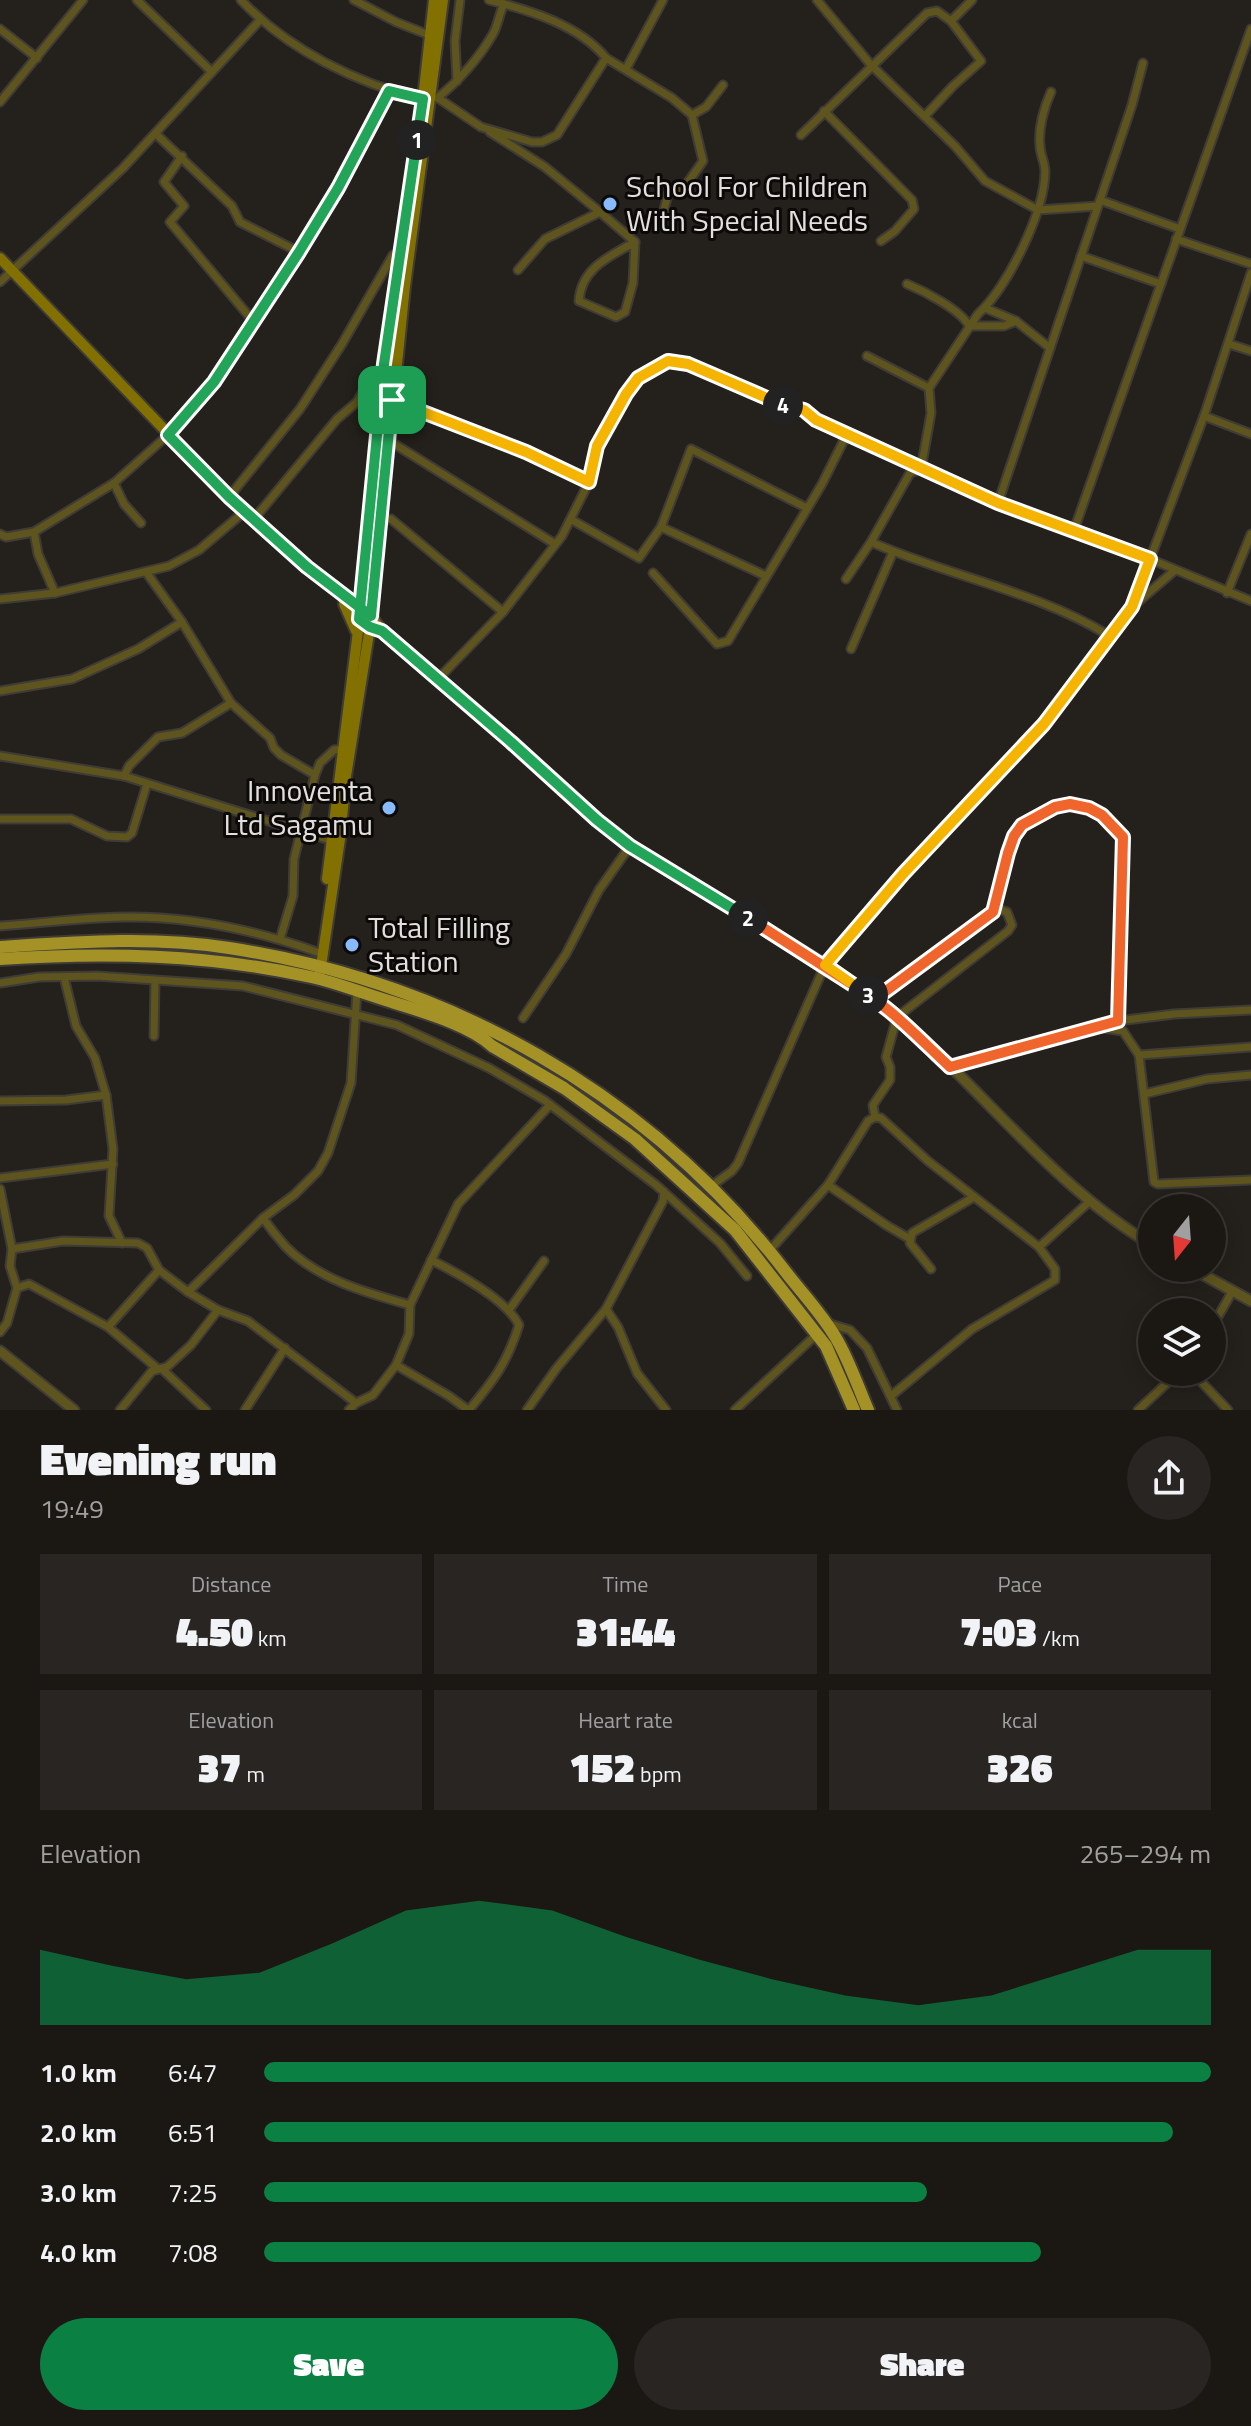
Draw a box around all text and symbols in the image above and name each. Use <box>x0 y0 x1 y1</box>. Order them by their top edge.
pin: 1 <box>397 120 437 160</box>
text: 1 <box>411 123 423 157</box>
place label: School For Children With Special Needs <box>626 163 868 243</box>
marker: School For Children With Special Needs <box>601 195 619 213</box>
pin <box>358 366 426 434</box>
icon: arrive <box>370 378 414 422</box>
pin: 4 <box>763 385 803 425</box>
text: 4 <box>777 388 789 422</box>
place label: Innoventa Ltd Sagamu <box>223 767 373 847</box>
marker: Innoventa Ltd Sagamu <box>380 799 398 817</box>
pin: 2 <box>728 898 768 938</box>
text: 2 <box>742 901 754 935</box>
place label: Total Filling Station <box>368 904 510 984</box>
marker: Total Filling Station <box>343 936 361 954</box>
pin: 3 <box>848 975 888 1015</box>
text: 3 <box>862 978 874 1012</box>
north arrow <box>1138 1194 1226 1282</box>
map controls <box>1138 1194 1226 1386</box>
button: layers <box>1138 1298 1226 1386</box>
text: Evening run <box>40 1425 277 1492</box>
button: share <box>1127 1436 1211 1520</box>
text: 19:49 <box>40 1489 104 1528</box>
text: Distance <box>191 1567 271 1601</box>
text: Time <box>603 1567 648 1601</box>
text: Pace <box>998 1567 1042 1601</box>
text: 4.50 <box>176 1601 253 1662</box>
text: 31:44 <box>576 1601 675 1662</box>
text: 7:03 <box>960 1601 1037 1662</box>
text: km <box>253 1621 287 1655</box>
text: /km <box>1037 1621 1080 1655</box>
text: Elevation <box>188 1703 274 1737</box>
text: Heart rate <box>578 1703 673 1737</box>
text: kcal <box>1002 1703 1038 1737</box>
text: 37 <box>198 1737 242 1798</box>
text: 152 <box>569 1737 635 1798</box>
text: 326 <box>987 1737 1053 1798</box>
text: m <box>242 1757 265 1791</box>
text: bpm <box>635 1757 682 1791</box>
text: Elevation <box>40 1834 141 1873</box>
text: 265–294 m <box>1080 1834 1211 1873</box>
text: 1.0 km <box>40 2053 117 2092</box>
text: 6:47 <box>168 2053 217 2092</box>
text: 2.0 km <box>40 2113 117 2152</box>
text: 6:51 <box>168 2113 217 2152</box>
text: 3.0 km <box>40 2173 117 2212</box>
text: 7:25 <box>168 2173 217 2212</box>
text: 4.0 km <box>40 2233 117 2272</box>
text: 7:08 <box>168 2233 217 2272</box>
button: Save <box>40 2318 618 2410</box>
button: Share <box>634 2318 1211 2410</box>

